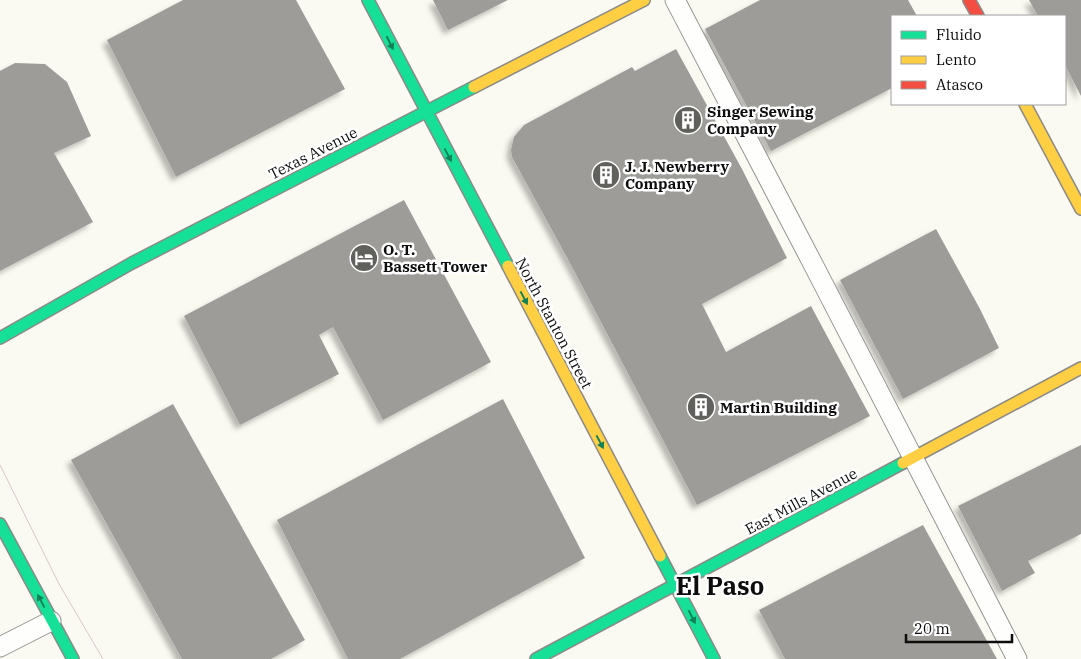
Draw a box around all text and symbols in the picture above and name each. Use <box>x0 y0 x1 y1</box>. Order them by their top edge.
legend <box>891 15 1066 105</box>
text: Fluido <box>936 25 981 44</box>
one-way arrow <box>386 36 394 51</box>
text: Lento <box>936 50 976 69</box>
text: Atasco <box>936 75 983 94</box>
place label: Singer Sewing Company <box>707 102 814 138</box>
building icon: Singer Sewing Company <box>673 105 703 135</box>
street label: Texas Avenue <box>265 122 361 184</box>
one-way arrow <box>444 147 452 162</box>
place label: J. J. Newberry Company <box>625 157 729 193</box>
building icon: J. J. Newberry Company <box>591 160 621 190</box>
place label: O. T. Bassett Tower <box>383 240 488 276</box>
hotel icon: O. T. Bassett Tower <box>349 243 379 273</box>
street label: North Stanton Street <box>511 254 597 392</box>
one-way arrow <box>520 291 528 306</box>
building icon: Martin Building <box>686 392 716 422</box>
place label: Martin Building <box>720 398 837 417</box>
one-way arrow <box>596 435 604 449</box>
street label: East Mills Avenue <box>742 463 860 539</box>
district label: El Paso <box>676 569 764 602</box>
one-way arrow <box>36 594 45 608</box>
one-way arrow <box>688 609 696 624</box>
scale bar <box>906 612 1012 644</box>
text: 20 m <box>914 619 950 638</box>

